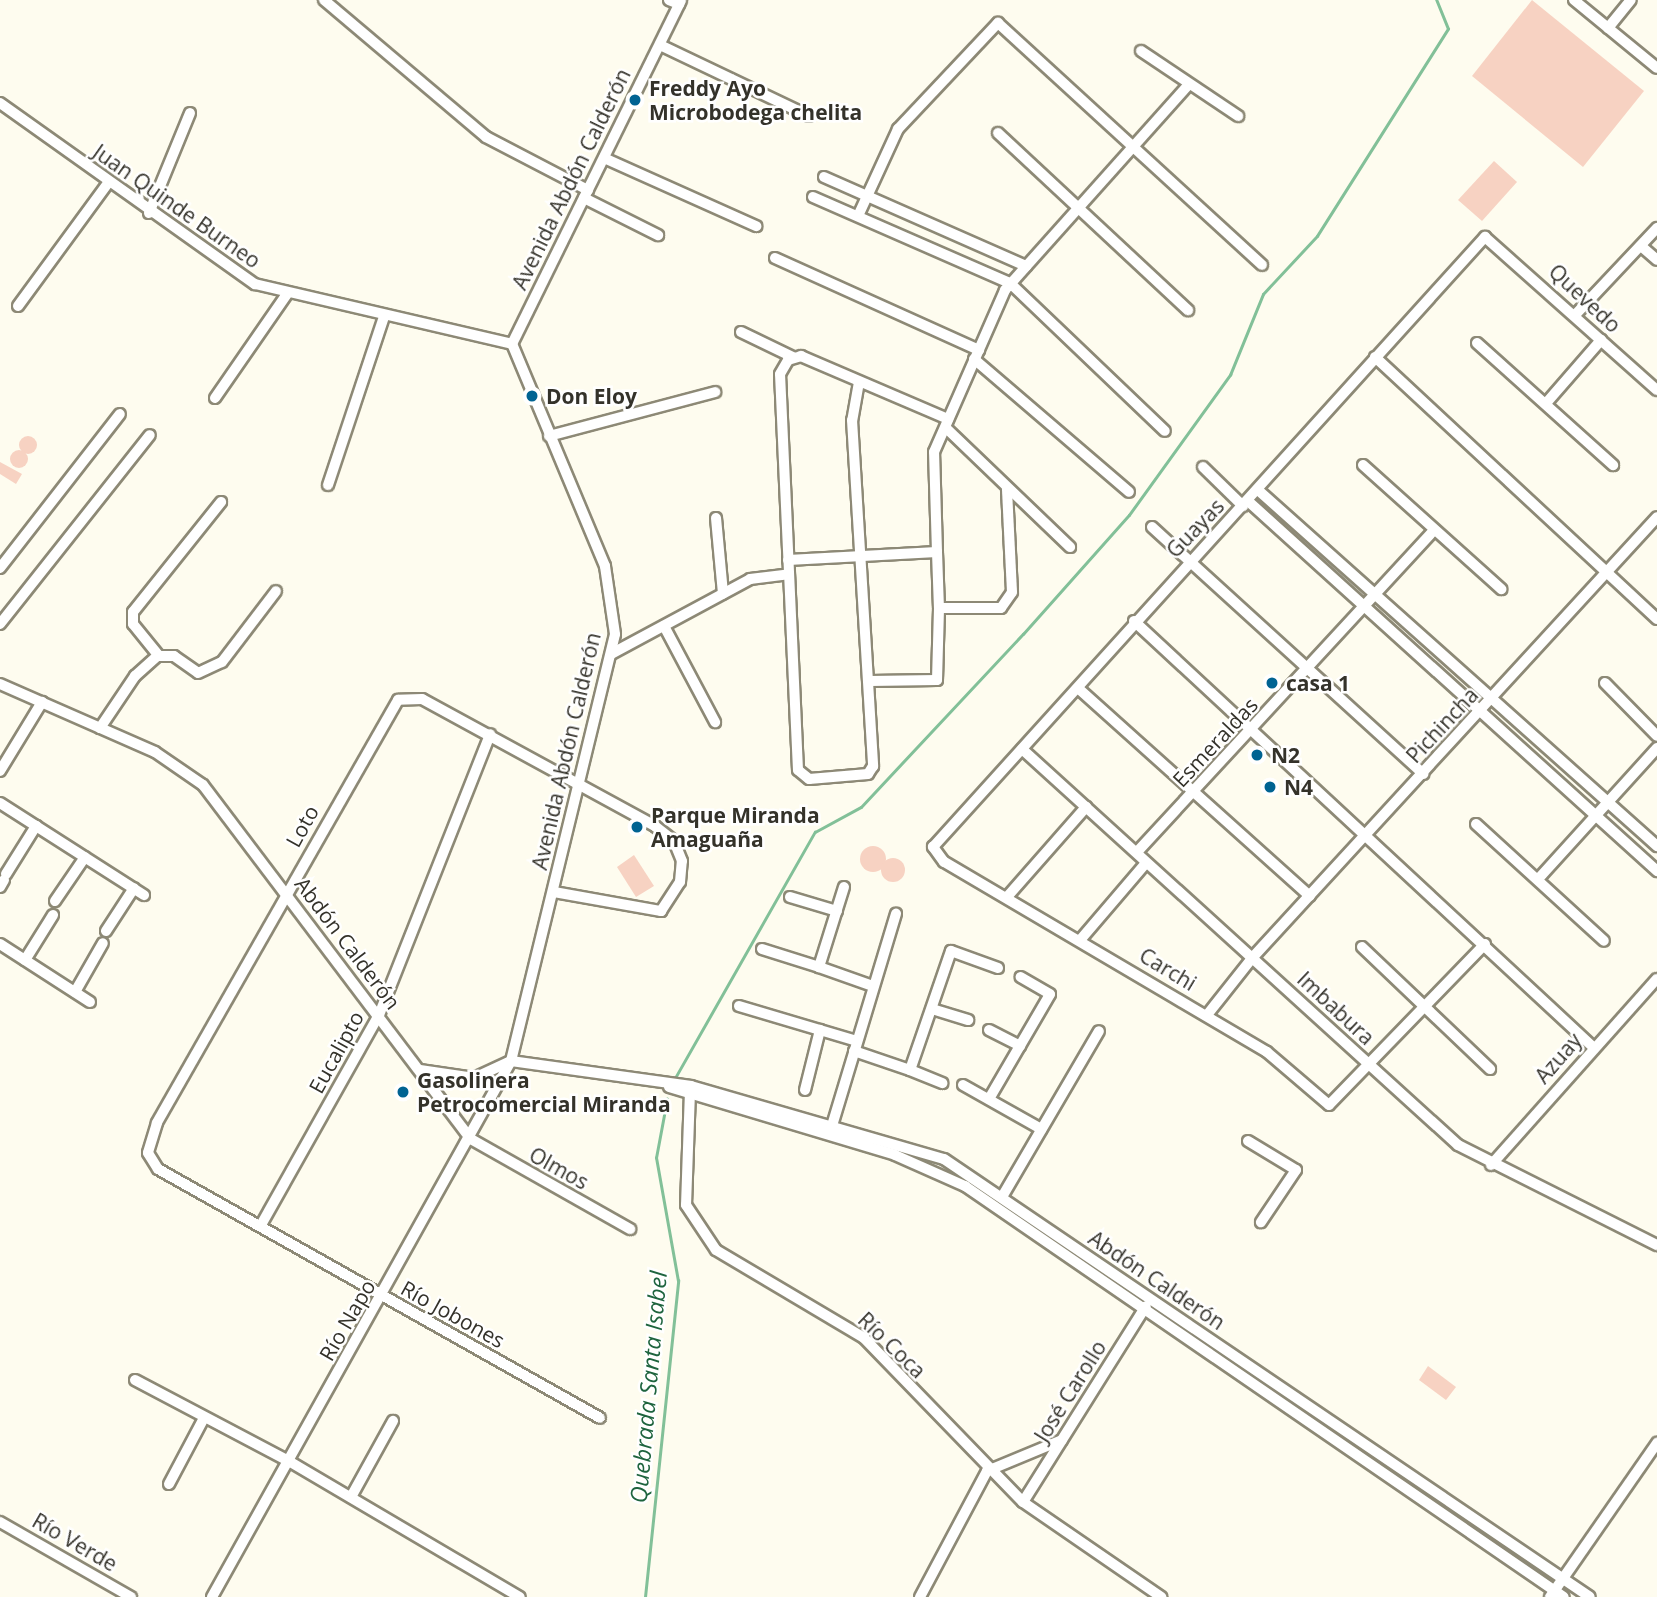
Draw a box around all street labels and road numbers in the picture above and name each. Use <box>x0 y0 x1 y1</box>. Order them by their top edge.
street label: Avenida Abdón Calderón <box>507 64 635 294</box>
street label: Juan Quinde Burneo <box>89 139 265 273</box>
street label: Quevedo <box>1544 259 1626 337</box>
street label: Guayas <box>1161 493 1229 563</box>
street label: Avenida Abdón Calderón <box>526 630 606 872</box>
street label: Pichincha <box>1401 682 1483 768</box>
street label: Esmeraldas <box>1167 692 1263 792</box>
street label: Loto <box>280 801 324 851</box>
street label: Abdón Calderón <box>290 872 406 1014</box>
street label: Carchi <box>1135 942 1201 996</box>
street label: Imbabura <box>1292 966 1380 1050</box>
street label: Eucalipto <box>303 1007 369 1097</box>
street label: Azuay <box>1529 1028 1587 1088</box>
street label: Olmos <box>525 1142 593 1194</box>
street label: Abdón Calderón <box>1084 1225 1230 1335</box>
street label: Río Napo <box>314 1275 380 1365</box>
street label: Río Jobones <box>397 1275 509 1353</box>
street label: Río Coca <box>853 1307 931 1383</box>
street label: José Carollo <box>1029 1336 1111 1446</box>
street label: Río Verde <box>28 1508 122 1576</box>

